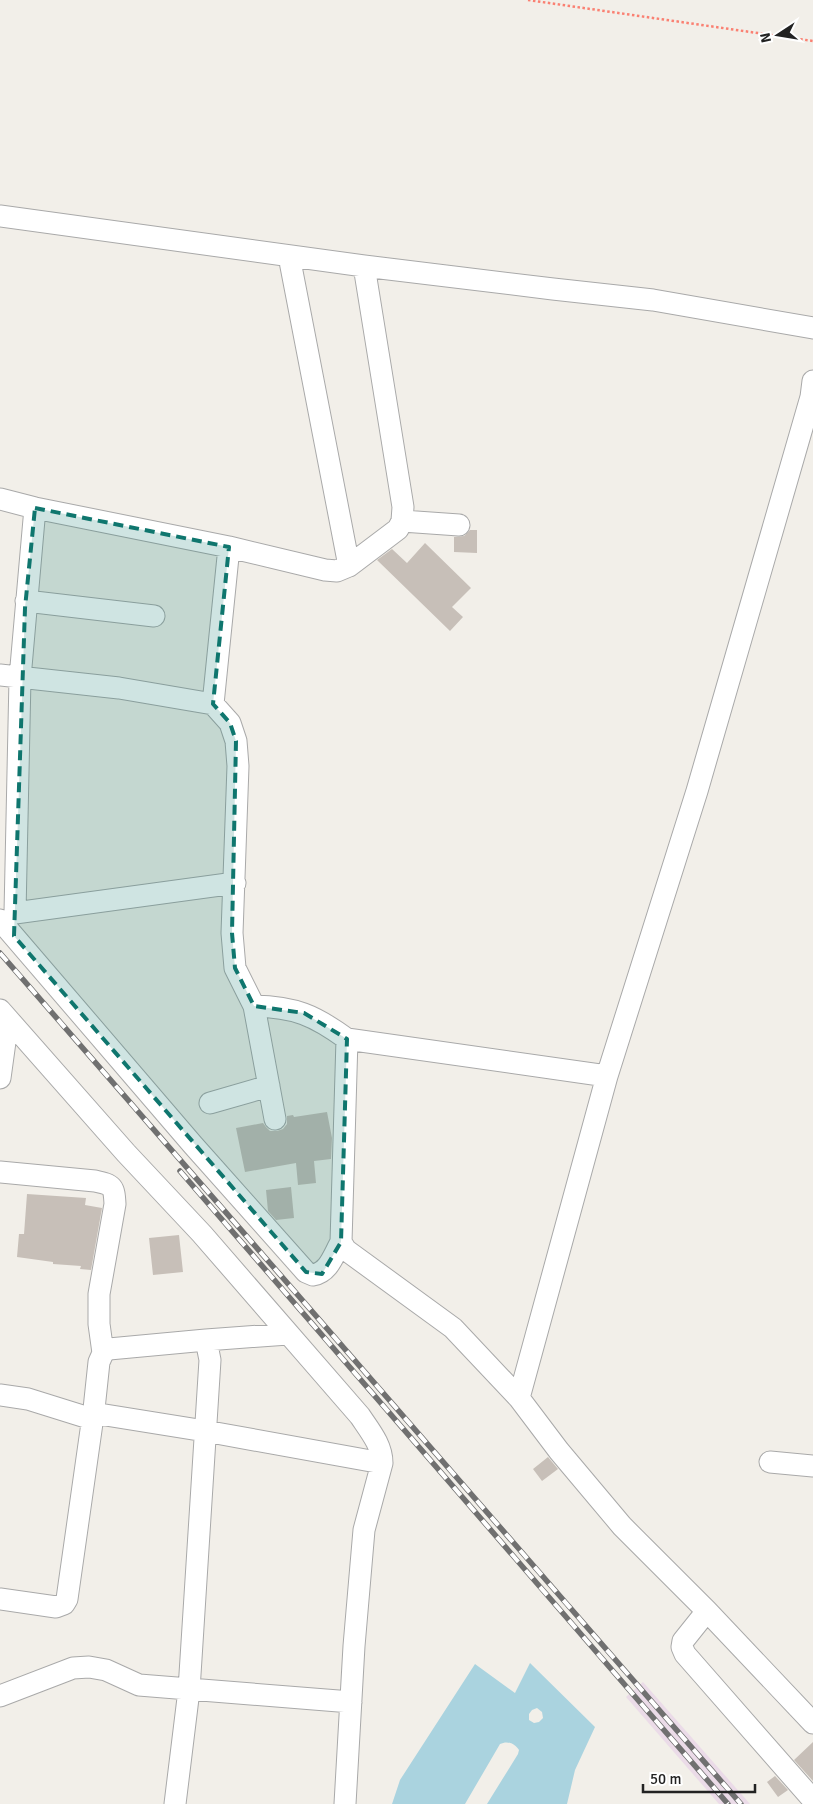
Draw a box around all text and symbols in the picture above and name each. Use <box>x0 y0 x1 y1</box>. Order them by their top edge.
north arrow <box>753 10 803 60</box>
text: N <box>756 31 775 44</box>
scale bar <box>643 1762 756 1794</box>
text: 50 m <box>650 1770 681 1788</box>

